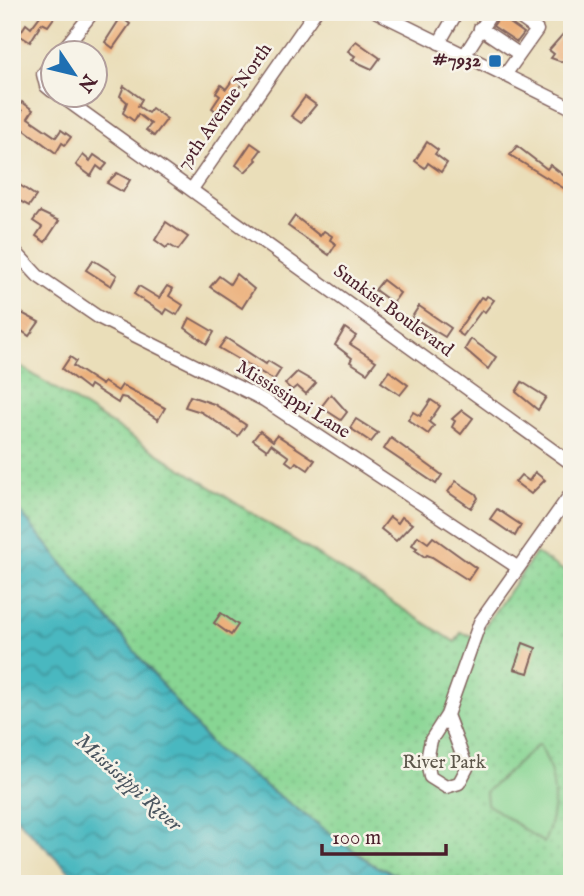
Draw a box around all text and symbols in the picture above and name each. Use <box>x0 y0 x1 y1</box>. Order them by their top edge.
north arrow <box>38 38 108 108</box>
street label: 79th Avenue North <box>172 39 278 175</box>
place label: #7932 <box>433 49 481 73</box>
marker: #7932 <box>487 53 503 69</box>
text: N <box>71 68 101 97</box>
street label: Sunkist Boulevard <box>328 259 458 363</box>
street label: Mississippi Lane <box>231 355 355 445</box>
water label: Mississippi River <box>69 728 187 838</box>
park label: River Park <box>402 751 487 775</box>
scale bar <box>322 812 446 856</box>
text: 100 m <box>332 825 381 852</box>

